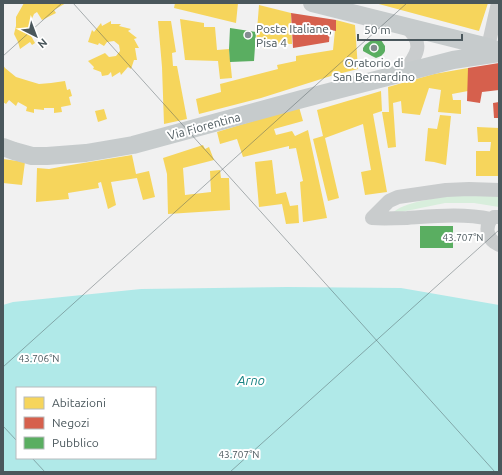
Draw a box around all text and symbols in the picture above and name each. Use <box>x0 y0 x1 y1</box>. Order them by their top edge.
north arrow <box>16 16 56 56</box>
scale bar <box>358 16 462 42</box>
place label: Poste Italiane, Pisa 4 <box>256 22 332 49</box>
text: 50 m <box>364 23 391 36</box>
marker: Poste Italiane, Pisa 4 <box>243 30 253 40</box>
text: N <box>36 36 50 51</box>
marker: Oratorio di San Bernardino <box>369 43 379 53</box>
place label: Oratorio di San Bernardino <box>333 56 415 83</box>
street label: Via Fiorentina <box>166 110 242 142</box>
text: 43.707°N <box>442 232 484 243</box>
text: 43.706°N <box>18 353 60 364</box>
water label: Arno <box>236 373 265 387</box>
legend <box>16 387 156 459</box>
text: Abitazioni <box>52 396 106 409</box>
text: Negozi <box>52 416 90 429</box>
text: Pubblico <box>52 436 99 449</box>
text: 43.707°N <box>218 449 260 460</box>

